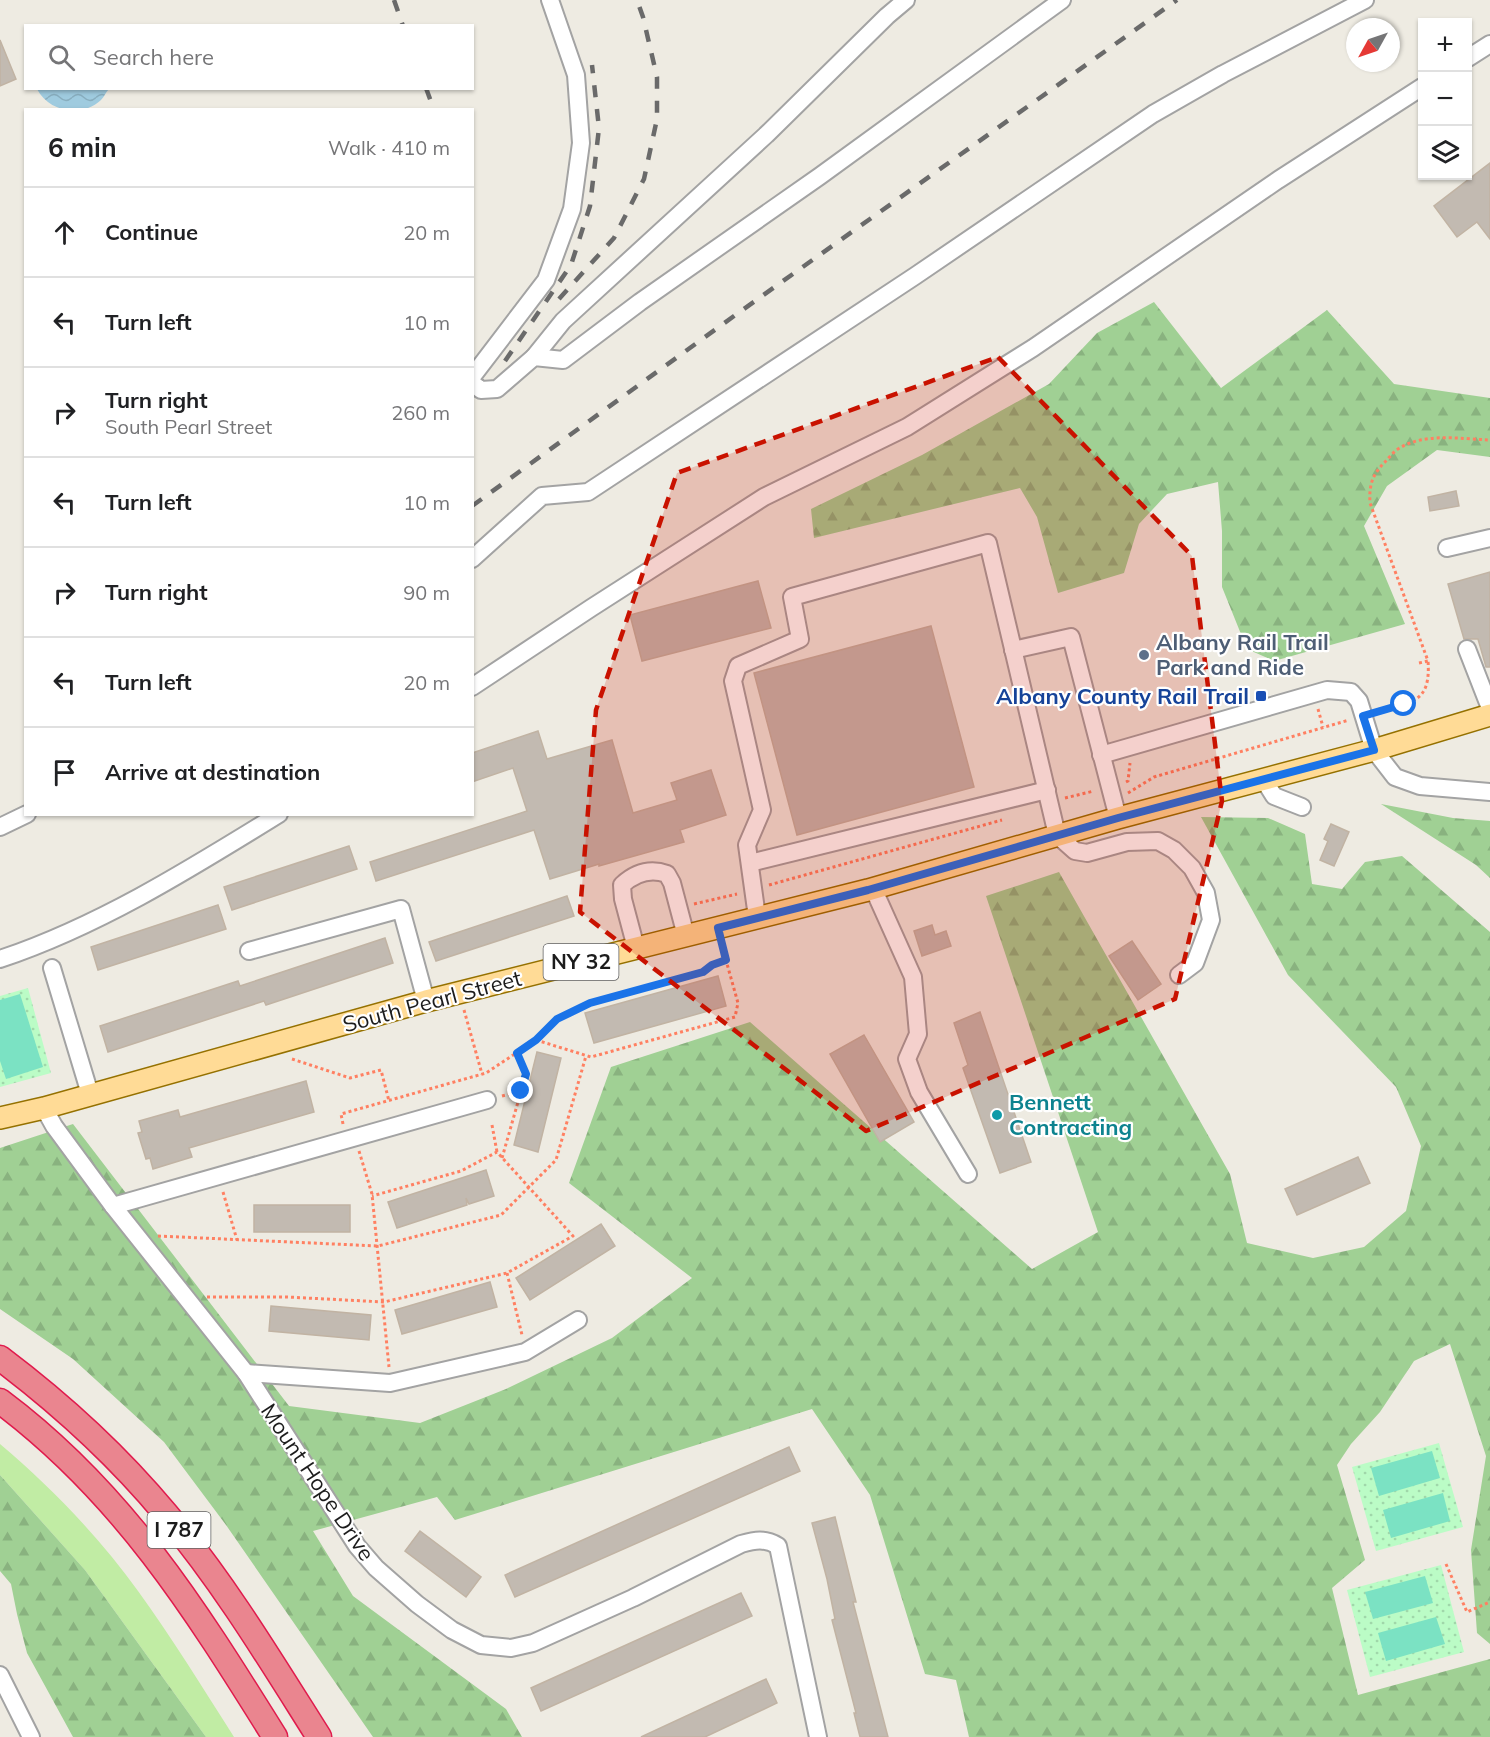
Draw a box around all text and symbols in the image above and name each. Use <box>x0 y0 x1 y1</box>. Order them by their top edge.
north arrow <box>1346 18 1400 72</box>
map controls <box>1418 18 1472 180</box>
button: + <box>1418 18 1472 72</box>
search box <box>24 24 474 90</box>
icon: search <box>45 41 78 74</box>
text: Search here <box>93 43 214 71</box>
button: − <box>1418 72 1472 126</box>
button: layers <box>1418 126 1472 180</box>
text: 6 min <box>48 131 117 164</box>
text: Walk · 410 m <box>328 135 450 160</box>
icon: ahead <box>48 216 81 249</box>
text: Continue <box>105 218 198 246</box>
text: 20 m <box>403 220 450 245</box>
icon: left <box>48 306 81 339</box>
text: Turn left <box>105 308 192 336</box>
text: 10 m <box>403 310 450 335</box>
text: Turn right <box>105 386 208 414</box>
icon: right <box>48 396 81 429</box>
text: 260 m <box>391 400 450 425</box>
text: South Pearl Street <box>105 414 272 439</box>
icon: left <box>48 486 81 519</box>
text: Turn left <box>105 488 192 516</box>
text: 10 m <box>403 490 450 515</box>
icon: right <box>48 576 81 609</box>
text: Turn right <box>105 578 208 606</box>
text: 90 m <box>403 580 450 605</box>
place label: Albany Rail Trail Park and Ride <box>1156 628 1329 681</box>
marker: Albany Rail Trail Park and Ride <box>1137 648 1151 662</box>
icon: left <box>48 666 81 699</box>
text: Turn left <box>105 668 192 696</box>
text: 20 m <box>403 670 450 695</box>
place label: Albany County Rail Trail <box>996 682 1249 710</box>
marker: Albany County Rail Trail <box>1254 689 1268 703</box>
route start <box>1390 690 1416 716</box>
icon: arrive <box>48 756 81 789</box>
text: Arrive at destination <box>105 758 320 786</box>
road number: NY 32 <box>544 944 618 980</box>
street label: South Pearl Street <box>339 964 525 1038</box>
route end <box>507 1077 533 1103</box>
place label: Bennett Contracting <box>1009 1088 1132 1141</box>
marker: Bennett Contracting <box>990 1108 1004 1122</box>
street label: Mount Hope Drive <box>255 1398 381 1566</box>
road number: I 787 <box>148 1512 210 1548</box>

